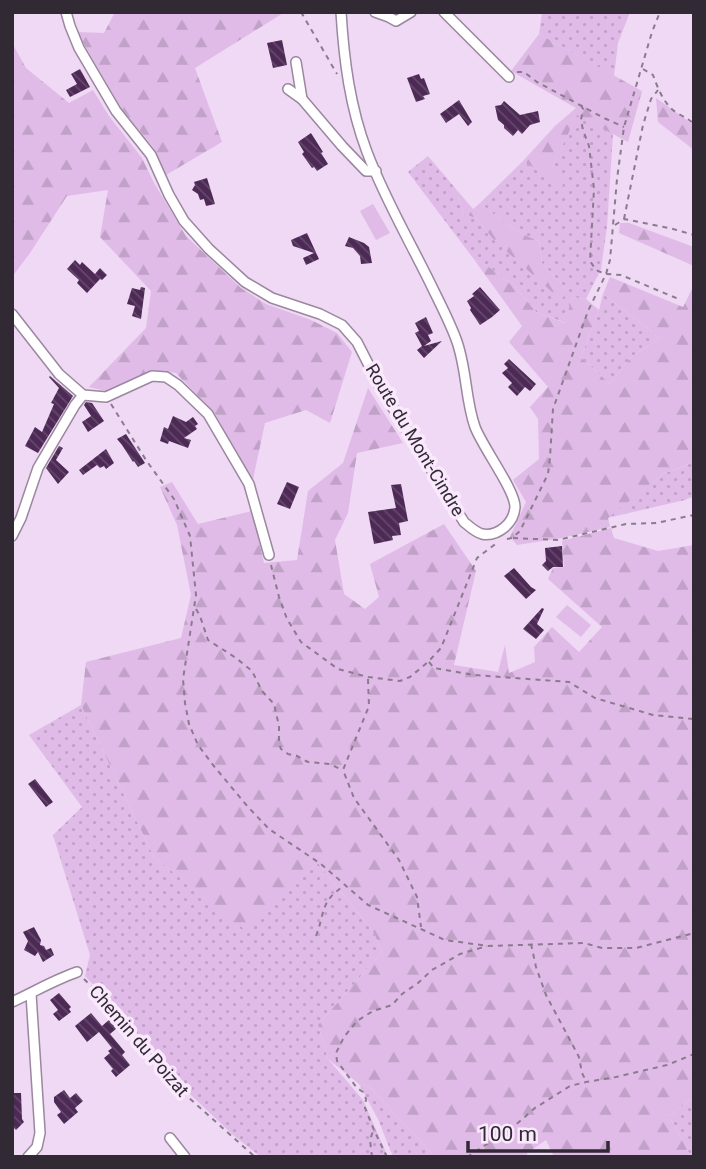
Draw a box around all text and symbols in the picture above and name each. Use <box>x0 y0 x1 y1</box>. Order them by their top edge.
street label: Route du Mont-Cindre <box>362 360 469 520</box>
street label: Chemin du Poizat <box>85 981 194 1101</box>
scale bar <box>468 1110 608 1154</box>
text: 100 m <box>478 1122 537 1146</box>

